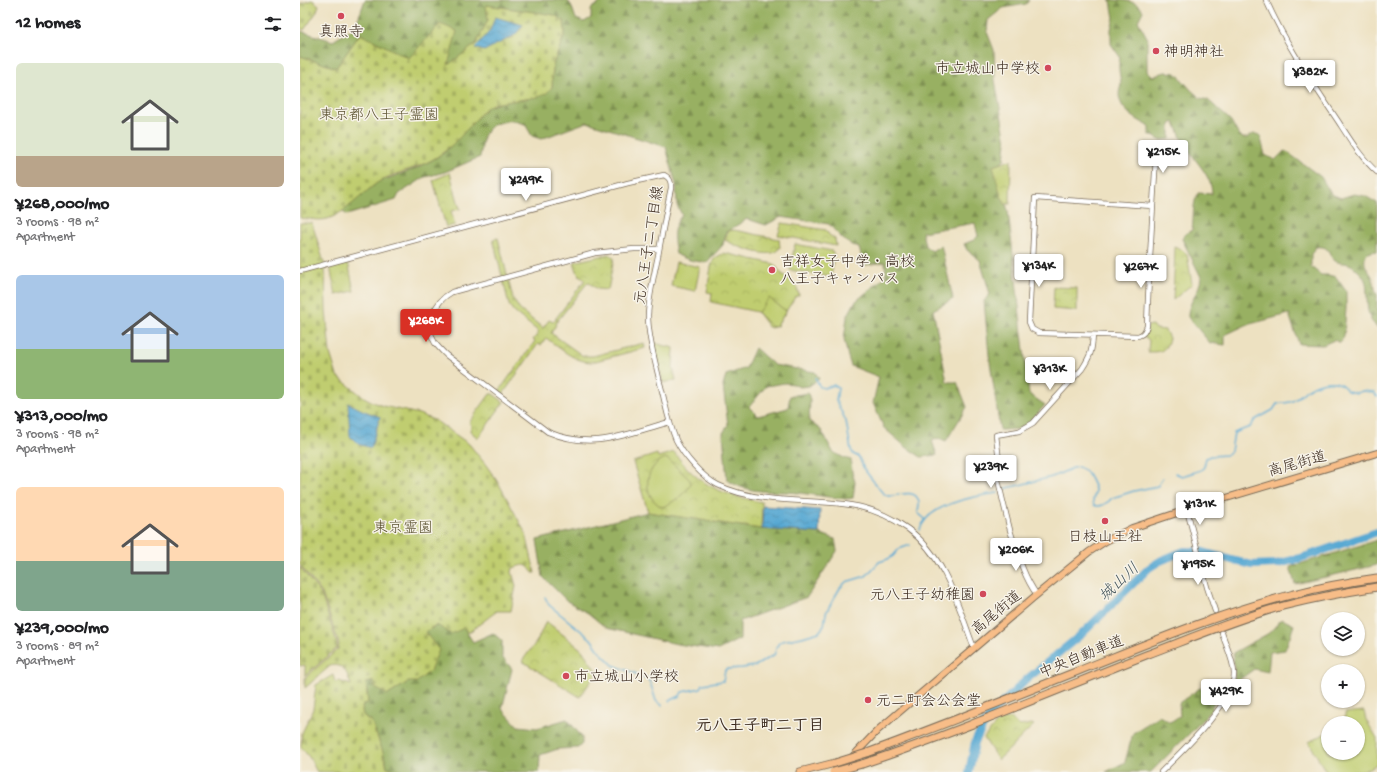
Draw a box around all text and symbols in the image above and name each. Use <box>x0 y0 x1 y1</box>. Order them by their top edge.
marker: 真照寺 <box>336 11 346 21</box>
icon: filters <box>262 13 284 35</box>
text: 12 homes <box>16 14 80 34</box>
place label: 真照寺 <box>318 23 364 42</box>
place label: 神明神社 <box>1164 43 1224 62</box>
marker: 神明神社 <box>1151 46 1161 56</box>
place label: 市立城山中学校 <box>935 60 1040 79</box>
pin: ¥382K <box>1282 60 1338 94</box>
marker: 市立城山中学校 <box>1043 63 1053 73</box>
text: ¥382K <box>1293 65 1327 80</box>
icon: home <box>114 89 186 161</box>
park label: 東京都八王子霊園 <box>319 106 439 125</box>
pin: ¥215K <box>1135 140 1191 174</box>
text: ¥215K <box>1147 145 1179 160</box>
pin: ¥249K <box>498 168 554 202</box>
text: ¥249K <box>510 173 542 188</box>
street label: 元八王子二丁目線 <box>631 184 668 306</box>
text: ¥268,000/mo <box>16 195 109 215</box>
text: 3 rooms · 98 m² <box>16 215 99 230</box>
text: Apartment <box>16 230 75 245</box>
place label: 吉祥女子中学・高校 八王子キャンパス <box>780 253 915 289</box>
pin: ¥134K <box>1011 254 1067 288</box>
pin: ¥267K <box>1113 255 1169 289</box>
text: ¥134K <box>1023 259 1055 274</box>
text: ¥267K <box>1125 260 1157 275</box>
marker: 吉祥女子中学・高校 八王子キャンパス <box>767 265 777 275</box>
icon: home <box>114 301 186 373</box>
pin: ¥268K <box>398 309 454 343</box>
text: ¥268K <box>409 314 443 329</box>
pin: ¥313K <box>1022 357 1078 391</box>
text: ¥313K <box>1034 362 1066 377</box>
text: ¥313,000/mo <box>16 407 108 427</box>
text: 3 rooms · 98 m² <box>16 427 99 442</box>
text: Apartment <box>16 442 75 457</box>
street label: 高尾街道 <box>1266 447 1329 482</box>
pin: ¥239K <box>963 455 1019 489</box>
text: ¥239K <box>975 460 1007 475</box>
pin: ¥131K <box>1172 492 1228 526</box>
text: ¥131K <box>1185 497 1215 512</box>
icon: home <box>114 513 186 585</box>
marker: 日枝山王社 <box>1100 516 1110 526</box>
park label: 東京霊園 <box>373 519 433 538</box>
place label: 日枝山王社 <box>1067 529 1143 547</box>
pin: ¥206K <box>988 538 1044 572</box>
text: ¥206K <box>999 543 1033 558</box>
pin: ¥195K <box>1170 552 1226 586</box>
text: ¥195K <box>1182 557 1214 572</box>
water label: 城山川 <box>1096 560 1144 607</box>
place label: 元八王子幼稚園 <box>870 587 975 605</box>
street label: 高尾街道 <box>968 587 1026 640</box>
marker: 元八王子幼稚園 <box>978 589 988 599</box>
map controls <box>1321 612 1365 760</box>
button: layers <box>1321 612 1365 656</box>
text: ¥239,000/mo <box>16 619 109 639</box>
street label: 中央自動車道 <box>1036 632 1127 683</box>
text: 3 rooms · 89 m² <box>16 639 99 654</box>
text: Apartment <box>16 654 75 669</box>
button: + <box>1321 664 1365 708</box>
place label: 市立城山小学校 <box>574 669 679 687</box>
marker: 市立城山小学校 <box>561 671 571 681</box>
pin: ¥429K <box>1198 679 1254 713</box>
text: ¥429K <box>1210 684 1242 699</box>
place label: 元二町会公会堂 <box>876 692 981 711</box>
marker: 元二町会公会堂 <box>863 695 873 705</box>
button: − <box>1321 716 1365 760</box>
district label: 元八王子町二丁目 <box>696 718 824 737</box>

